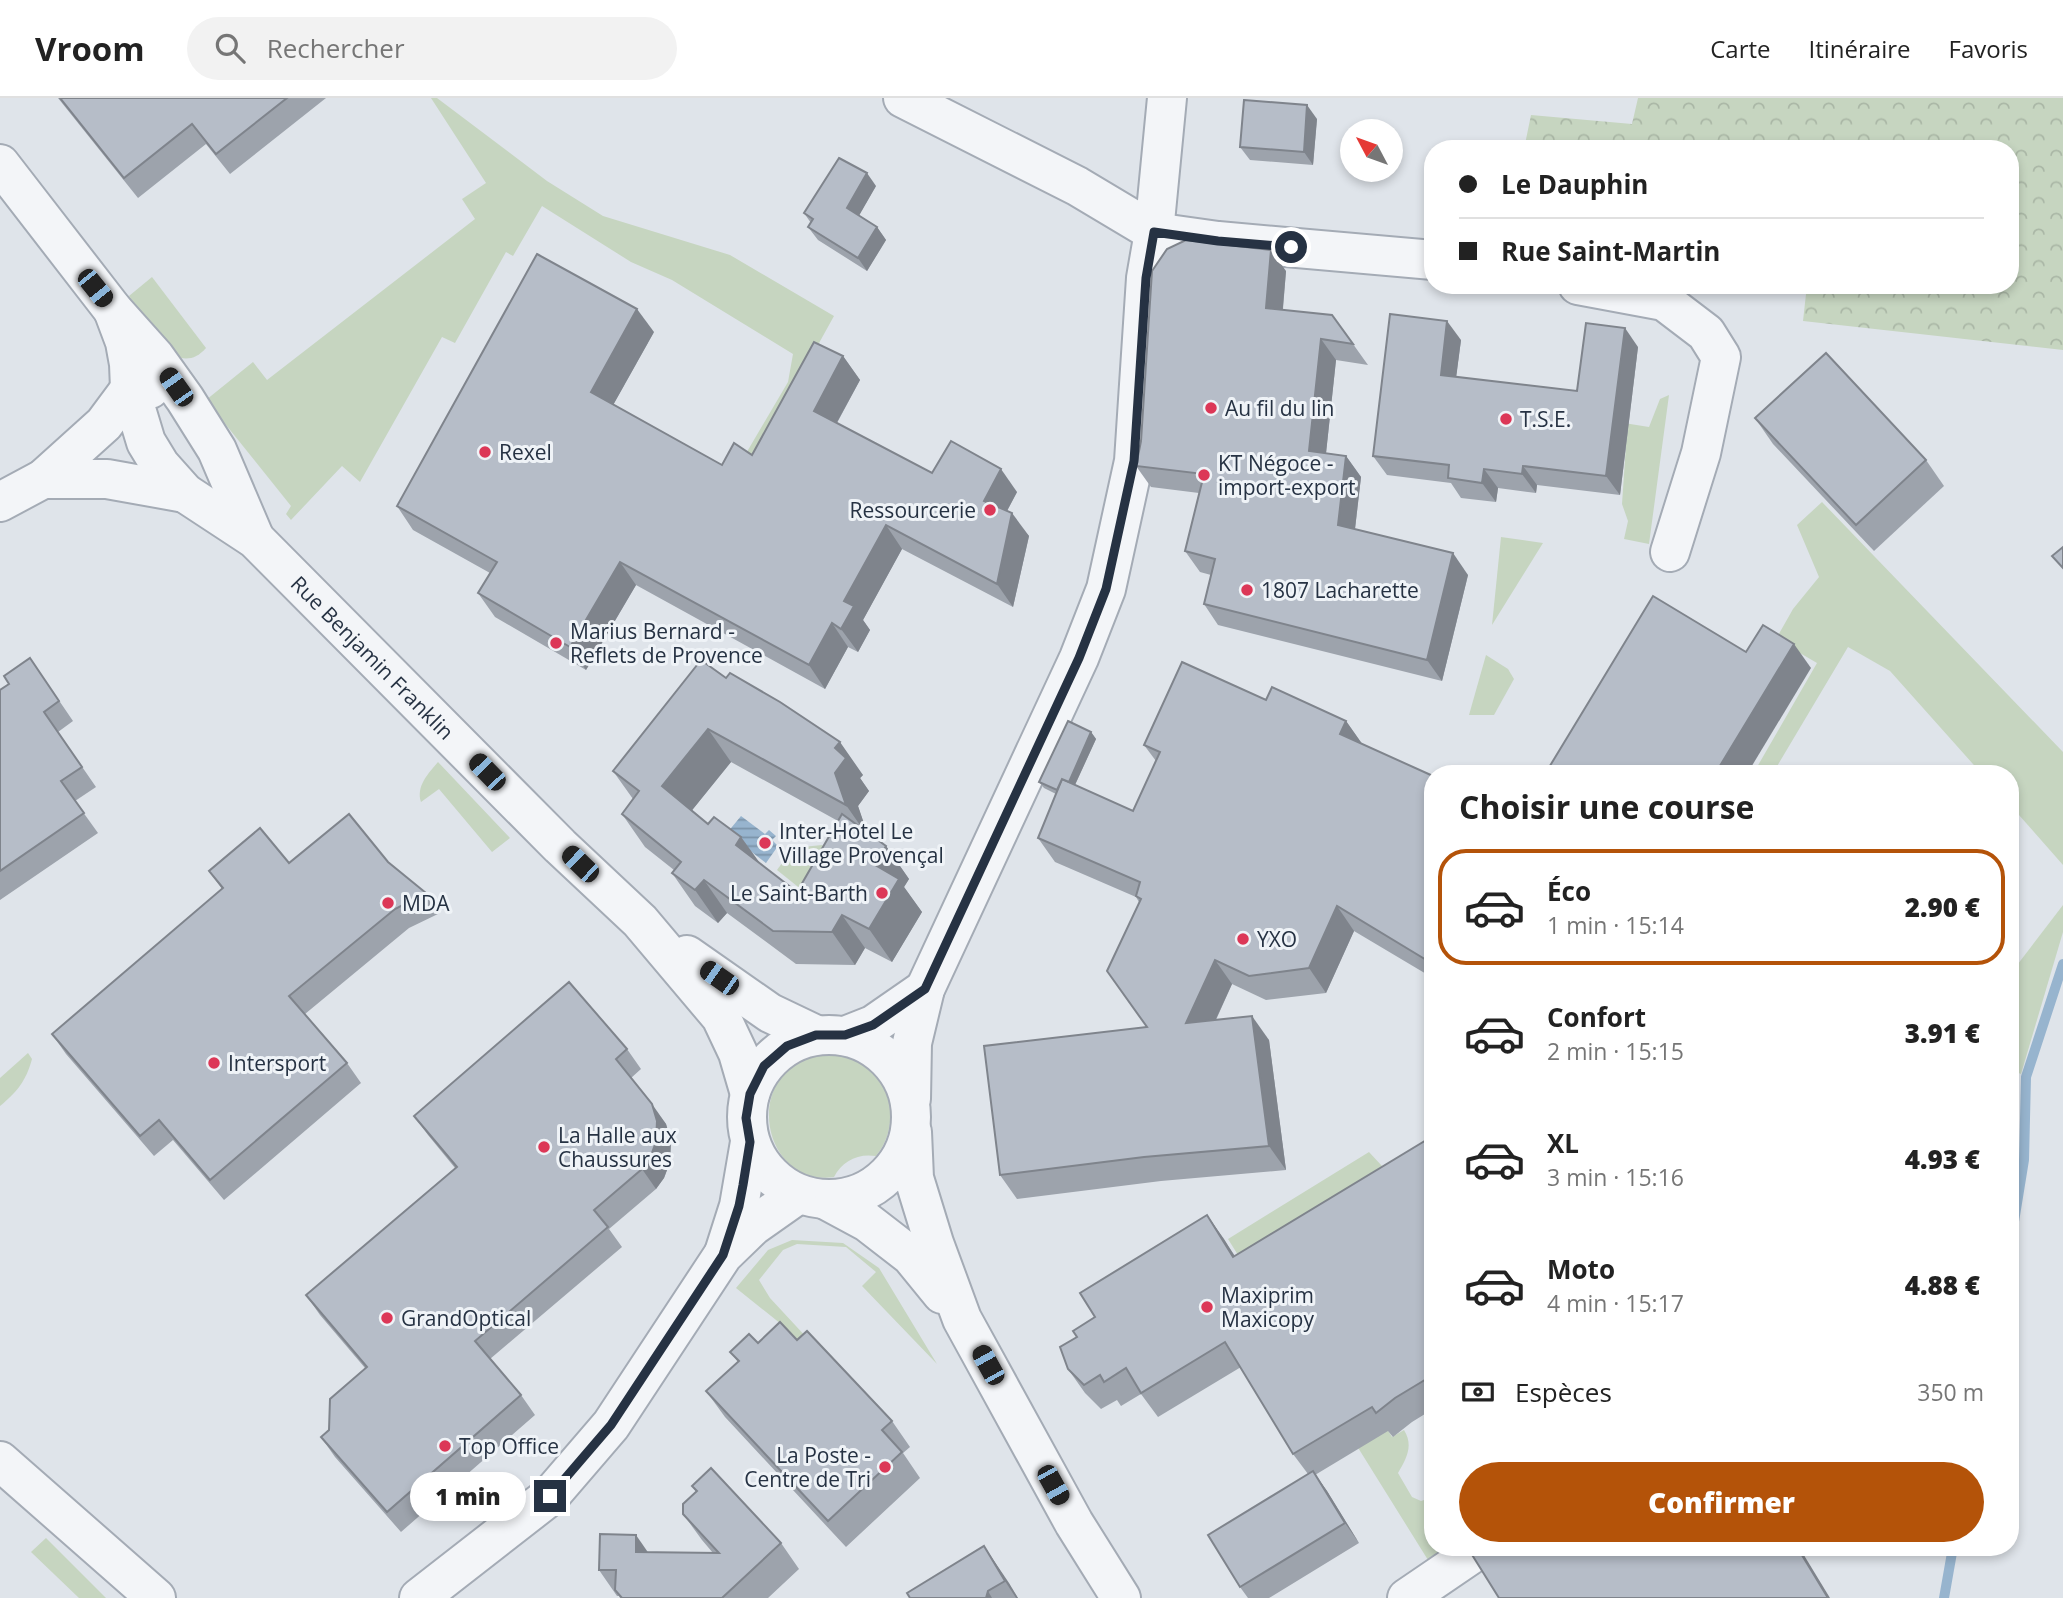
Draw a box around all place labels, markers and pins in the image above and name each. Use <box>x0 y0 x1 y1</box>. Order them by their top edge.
place label: Au fil du lin <box>1225 394 1334 422</box>
marker: Au fil du lin <box>1203 400 1219 416</box>
place label: T.S.E. <box>1520 405 1571 433</box>
marker: T.S.E. <box>1498 411 1514 427</box>
place label: Rexel <box>499 438 552 466</box>
marker: Rexel <box>477 444 493 460</box>
place label: KT Négoce - import-export <box>1218 449 1355 501</box>
marker: KT Négoce - import-export <box>1196 467 1212 483</box>
place label: Ressourcerie <box>850 496 976 524</box>
marker: Ressourcerie <box>982 502 998 518</box>
place label: 1807 Lacharette <box>1261 576 1419 604</box>
marker: 1807 Lacharette <box>1239 582 1255 598</box>
place label: Marius Bernard - Reflets de Provence <box>570 617 763 669</box>
marker: Marius Bernard - Reflets de Provence <box>548 635 564 651</box>
place label: Inter-Hotel Le Village Provençal <box>779 817 944 869</box>
marker: Inter-Hotel Le Village Provençal <box>757 835 773 851</box>
place label: Le Saint-Barth <box>730 879 868 907</box>
marker: Le Saint-Barth <box>874 885 890 901</box>
place label: MDA <box>402 889 450 917</box>
marker: MDA <box>380 895 396 911</box>
place label: YXO <box>1257 925 1297 953</box>
marker: YXO <box>1235 931 1251 947</box>
place label: Intersport <box>228 1049 326 1077</box>
marker: Intersport <box>206 1055 222 1071</box>
place label: La Halle aux Chaussures <box>558 1121 677 1173</box>
marker: La Halle aux Chaussures <box>536 1139 552 1155</box>
place label: Maxiprim Maxicopy <box>1221 1281 1314 1333</box>
marker: Maxiprim Maxicopy <box>1199 1299 1215 1315</box>
place label: GrandOptical <box>401 1304 531 1332</box>
marker: GrandOptical <box>379 1310 395 1326</box>
place label: Top Office <box>459 1432 559 1460</box>
marker: Top Office <box>437 1438 453 1454</box>
place label: La Poste - Centre de Tri <box>744 1441 871 1493</box>
marker: La Poste - Centre de Tri <box>877 1459 893 1475</box>

